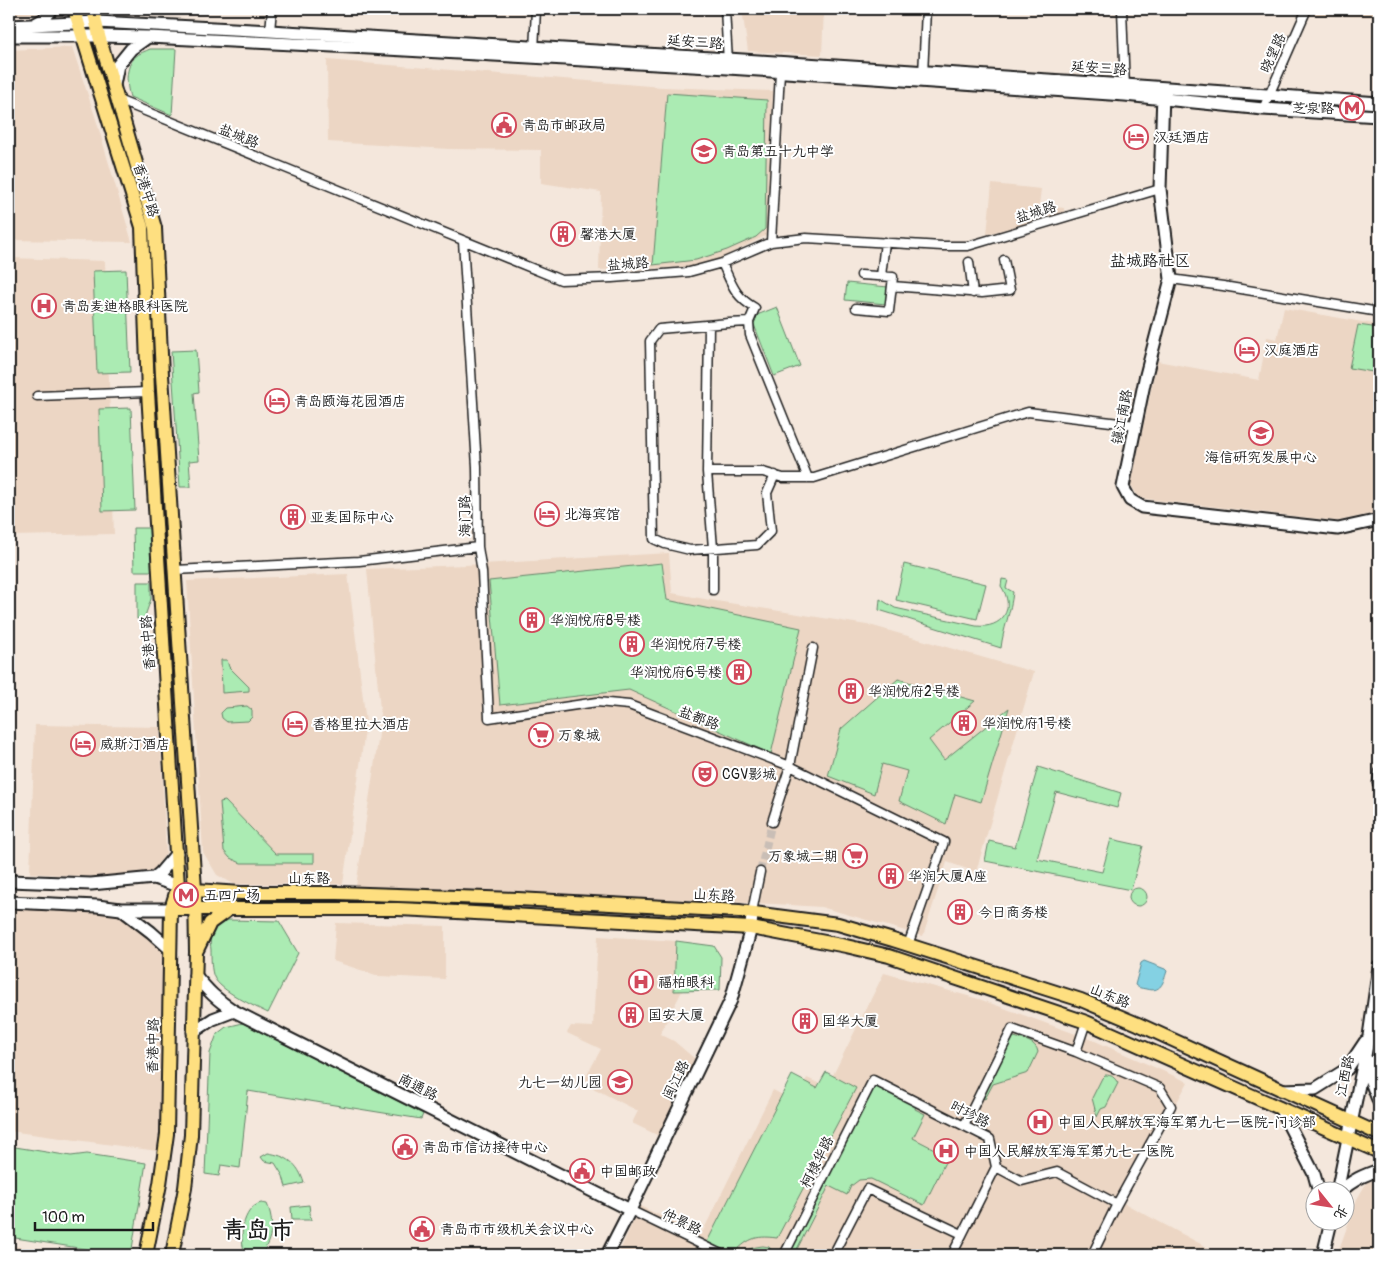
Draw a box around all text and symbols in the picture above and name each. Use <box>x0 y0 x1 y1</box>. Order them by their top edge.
street label: 晓望路 <box>1257 30 1289 76</box>
street label: 延安三路 <box>666 32 724 52</box>
street label: 延安三路 <box>1070 58 1128 78</box>
metro station icon: 芝泉路 <box>1339 95 1365 121</box>
place label: 芝泉路 <box>1292 100 1334 117</box>
public building icon: 青岛市邮政局 <box>491 112 517 138</box>
place label: 青岛市邮政局 <box>522 117 606 134</box>
street label: 盐城路 <box>216 120 262 152</box>
hotel icon: 汉廷酒店 <box>1123 124 1149 150</box>
place label: 汉廷酒店 <box>1154 129 1210 146</box>
school or university icon: 青岛第五十九中学 <box>691 138 717 164</box>
place label: 青岛第五十九中学 <box>722 143 834 160</box>
street label: 香港中路 <box>130 161 162 219</box>
street label: 盐城路 <box>1013 198 1059 226</box>
building icon: 馨港大厦 <box>550 221 576 247</box>
place label: 馨港大厦 <box>580 226 636 243</box>
district label: 盐城路社区 <box>1110 251 1190 271</box>
street label: 盐城路 <box>606 254 650 274</box>
hospital icon: 青岛麦迪格眼科医院 <box>31 293 57 319</box>
place label: 青岛麦迪格眼科医院 <box>62 298 188 315</box>
hotel icon: 汉庭酒店 <box>1234 337 1260 363</box>
place label: 汉庭酒店 <box>1264 342 1320 359</box>
hotel icon: 青岛颐海花园酒店 <box>264 388 290 414</box>
street label: 镇江南路 <box>1108 388 1136 446</box>
place label: 青岛颐海花园酒店 <box>294 393 406 410</box>
school or university icon: 海信研究发展中心 <box>1248 420 1274 446</box>
place label: 海信研究发展中心 <box>1205 449 1317 466</box>
street label: 海门路 <box>456 495 474 537</box>
hotel icon: 北海宾馆 <box>534 501 560 527</box>
building icon: 亚麦国际中心 <box>280 504 306 530</box>
place label: 北海宾馆 <box>564 506 620 523</box>
place label: 亚麦国际中心 <box>310 509 394 526</box>
building icon: 华润悦府8号楼 <box>519 607 545 633</box>
place label: 华润悦府8号楼 <box>550 612 641 629</box>
street label: 香港中路 <box>138 614 158 672</box>
building icon: 华润悦府7号楼 <box>619 631 645 657</box>
place label: 华润悦府7号楼 <box>650 636 741 653</box>
building icon: 华润悦府6号楼 <box>726 659 752 685</box>
place label: 华润悦府6号楼 <box>630 664 722 681</box>
building icon: 华润悦府2号楼 <box>838 678 864 704</box>
place label: 华润悦府2号楼 <box>868 683 960 700</box>
street label: 盐都路 <box>676 703 722 733</box>
building icon: 华润悦府1号楼 <box>951 710 977 736</box>
hotel icon: 香格里拉大酒店 <box>282 711 308 737</box>
place label: 华润悦府1号楼 <box>982 715 1071 732</box>
place label: 香格里拉大酒店 <box>312 716 410 733</box>
supermarket icon: 万象城 <box>528 722 554 748</box>
place label: 万象城 <box>558 727 600 744</box>
hotel icon: 威斯汀酒店 <box>70 731 96 757</box>
place label: 威斯汀酒店 <box>100 736 170 753</box>
theatre icon: CGV影城 <box>692 761 718 787</box>
place label: CGV影城 <box>722 766 776 783</box>
supermarket icon: 万象城二期 <box>842 843 868 869</box>
place label: 万象城二期 <box>768 848 838 865</box>
building icon: 华润大厦A座 <box>878 863 904 889</box>
place label: 华润大厦A座 <box>908 868 987 885</box>
street label: 山东路 <box>288 870 330 887</box>
metro station icon: 五四广场 <box>173 882 199 908</box>
street label: 山东路 <box>693 885 735 905</box>
place label: 五四广场 <box>204 887 260 904</box>
building icon: 今日商务楼 <box>947 899 973 925</box>
place label: 今日商务楼 <box>978 904 1048 921</box>
hospital icon: 福柏眼科 <box>628 969 654 995</box>
place label: 福柏眼科 <box>658 974 715 991</box>
street label: 山东路 <box>1087 980 1133 1012</box>
building icon: 国安大厦 <box>618 1002 644 1028</box>
place label: 国安大厦 <box>648 1007 704 1024</box>
building icon: 国华大厦 <box>792 1008 818 1034</box>
place label: 国华大厦 <box>822 1013 878 1030</box>
street label: 香港中路 <box>144 1018 162 1074</box>
street label: 江西路 <box>1332 1054 1358 1098</box>
street label: 闽江路 <box>659 1057 693 1103</box>
school or university icon: 九七一幼儿园 <box>607 1069 633 1095</box>
street label: 南通路 <box>395 1070 441 1104</box>
place label: 九七一幼儿园 <box>518 1074 602 1091</box>
street label: 时珍路 <box>947 1097 993 1131</box>
hospital icon: 中国人民解放军海军第九七一医院-门诊部 <box>1027 1109 1053 1135</box>
place label: 中国人民解放军海军第九七一医院-门诊部 <box>1058 1114 1316 1131</box>
street label: 柯棣华路 <box>797 1133 837 1191</box>
public building icon: 青岛市信访接待中心 <box>392 1134 418 1160</box>
hospital icon: 中国人民解放军海军第九七一医院 <box>933 1138 959 1164</box>
place label: 青岛市信访接待中心 <box>422 1139 548 1156</box>
place label: 中国人民解放军海军第九七一医院 <box>964 1143 1174 1160</box>
public building icon: 中国邮政 <box>569 1158 595 1184</box>
place label: 中国邮政 <box>600 1163 656 1180</box>
north arrow <box>1306 1182 1356 1232</box>
scale bar <box>35 1199 152 1231</box>
text: 北 <box>1330 1202 1352 1223</box>
street label: 仲景路 <box>659 1205 705 1239</box>
text: 100 m <box>42 1208 85 1227</box>
district label: 青岛市 <box>222 1216 294 1245</box>
public building icon: 青岛市市级机关会议中心 <box>409 1216 435 1242</box>
place label: 青岛市市级机关会议中心 <box>440 1221 594 1238</box>

